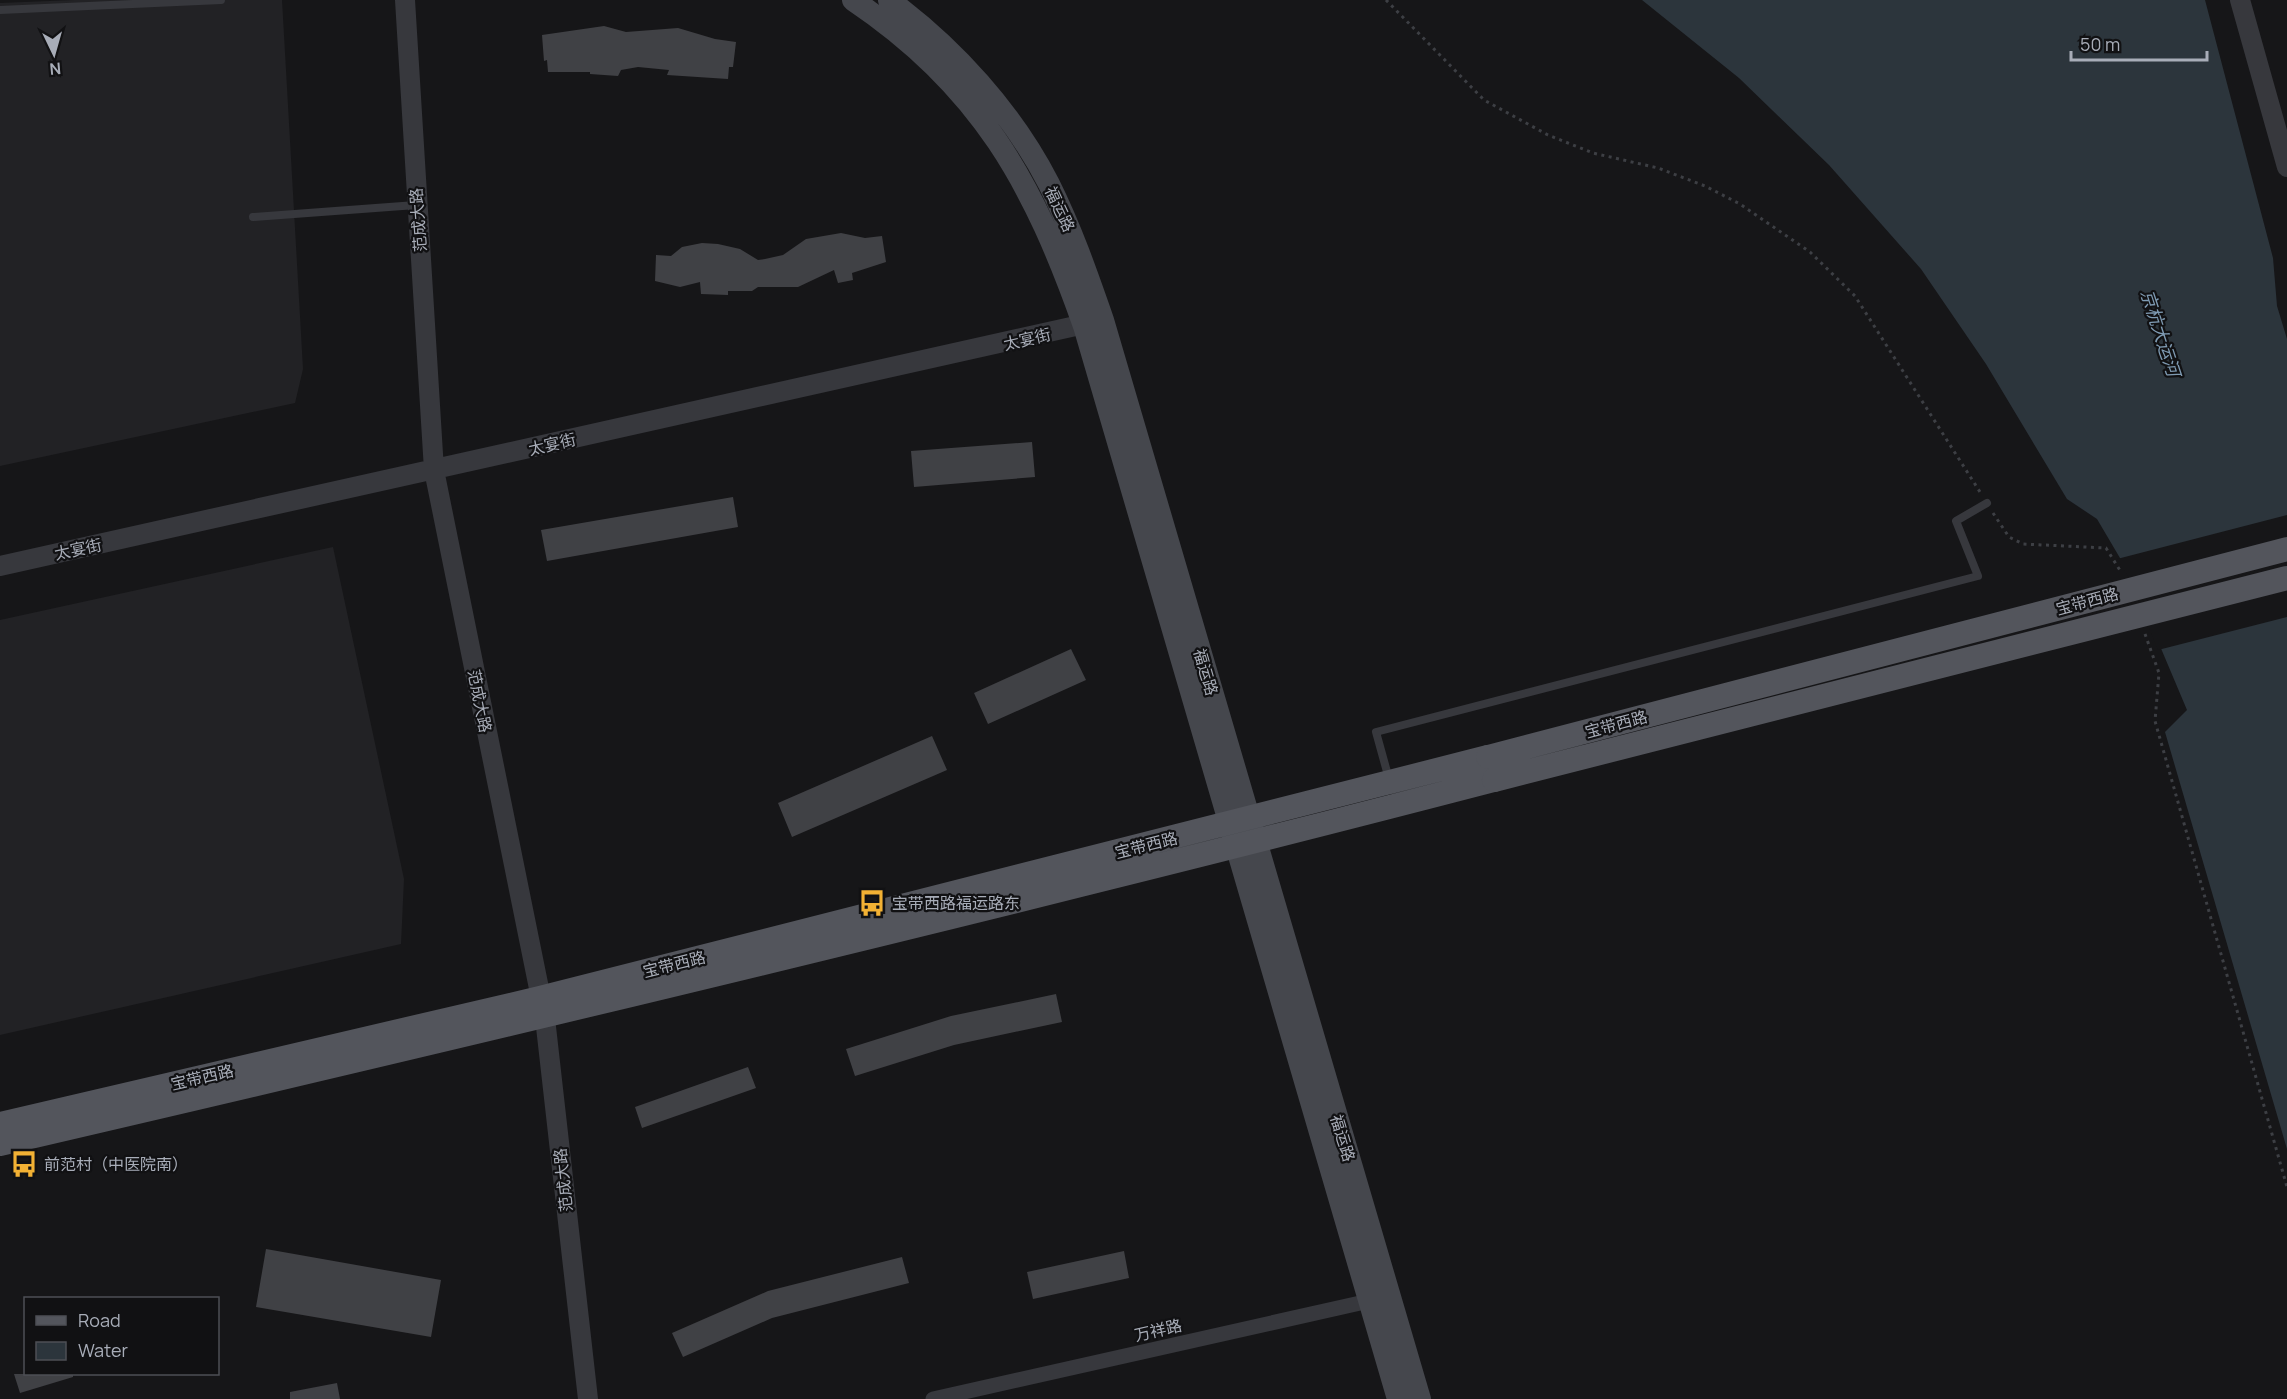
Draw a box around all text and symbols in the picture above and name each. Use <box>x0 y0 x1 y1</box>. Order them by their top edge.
north arrow <box>24 24 84 84</box>
scale bar <box>2071 24 2208 62</box>
text: 50 m <box>2080 32 2120 56</box>
text: N <box>49 57 62 80</box>
street label: 福运路 <box>1040 183 1080 235</box>
street label: 范成大路 <box>405 187 431 253</box>
water label: 京杭大运河 <box>2136 286 2187 382</box>
street label: 太宴街 <box>1001 323 1053 355</box>
street label: 太宴街 <box>526 428 578 460</box>
street label: 太宴街 <box>52 533 104 565</box>
street label: 宝带西路 <box>2053 582 2121 620</box>
street label: 福运路 <box>1189 646 1223 698</box>
street label: 范成大路 <box>463 667 497 735</box>
street label: 宝带西路 <box>1582 705 1650 743</box>
street label: 宝带西路 <box>1112 827 1180 863</box>
bus stop icon: 宝带西路福运路东 <box>857 888 887 918</box>
place label: 宝带西路福运路东 <box>892 892 1020 914</box>
street label: 宝带西路 <box>640 946 708 982</box>
street label: 宝带西路 <box>168 1059 236 1095</box>
street label: 福运路 <box>1325 1112 1361 1164</box>
street label: 范成大路 <box>549 1147 577 1213</box>
bus stop icon: 前范村（中医院南） <box>9 1149 39 1179</box>
place label: 前范村（中医院南） <box>44 1153 188 1175</box>
legend <box>24 1297 219 1375</box>
text: Road <box>78 1308 121 1332</box>
street label: 万祥路 <box>1132 1314 1184 1346</box>
text: Water <box>78 1338 128 1362</box>

